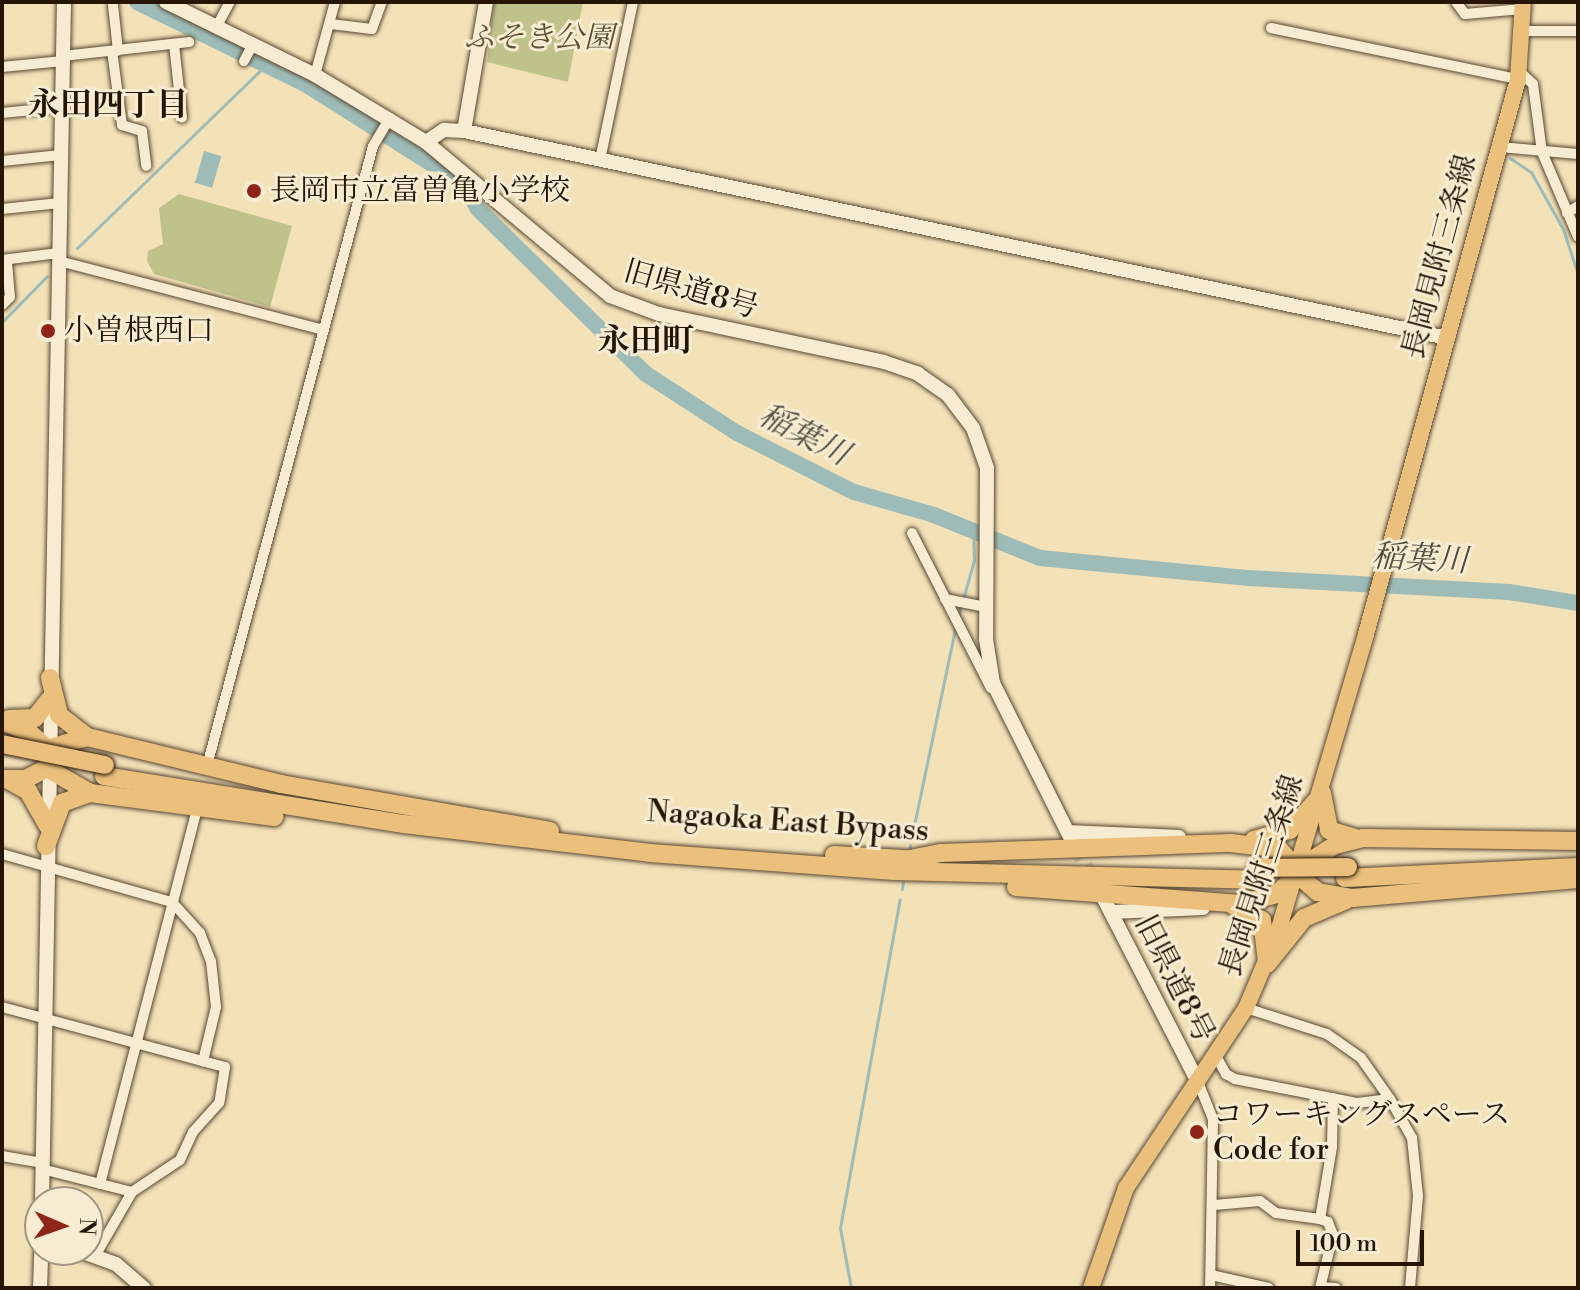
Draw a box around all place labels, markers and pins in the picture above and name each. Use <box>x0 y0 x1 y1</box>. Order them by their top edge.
place label: 長岡市立富曽亀小学校 <box>270 173 570 209</box>
marker: 長岡市立富曽亀小学校 <box>245 182 263 200</box>
place label: 小曽根西口 <box>64 313 214 349</box>
marker: 小曽根西口 <box>39 322 57 340</box>
place label: コワーキングスペース Code for <box>1213 1097 1513 1168</box>
marker: コワーキングスペース Code for <box>1188 1123 1206 1141</box>

